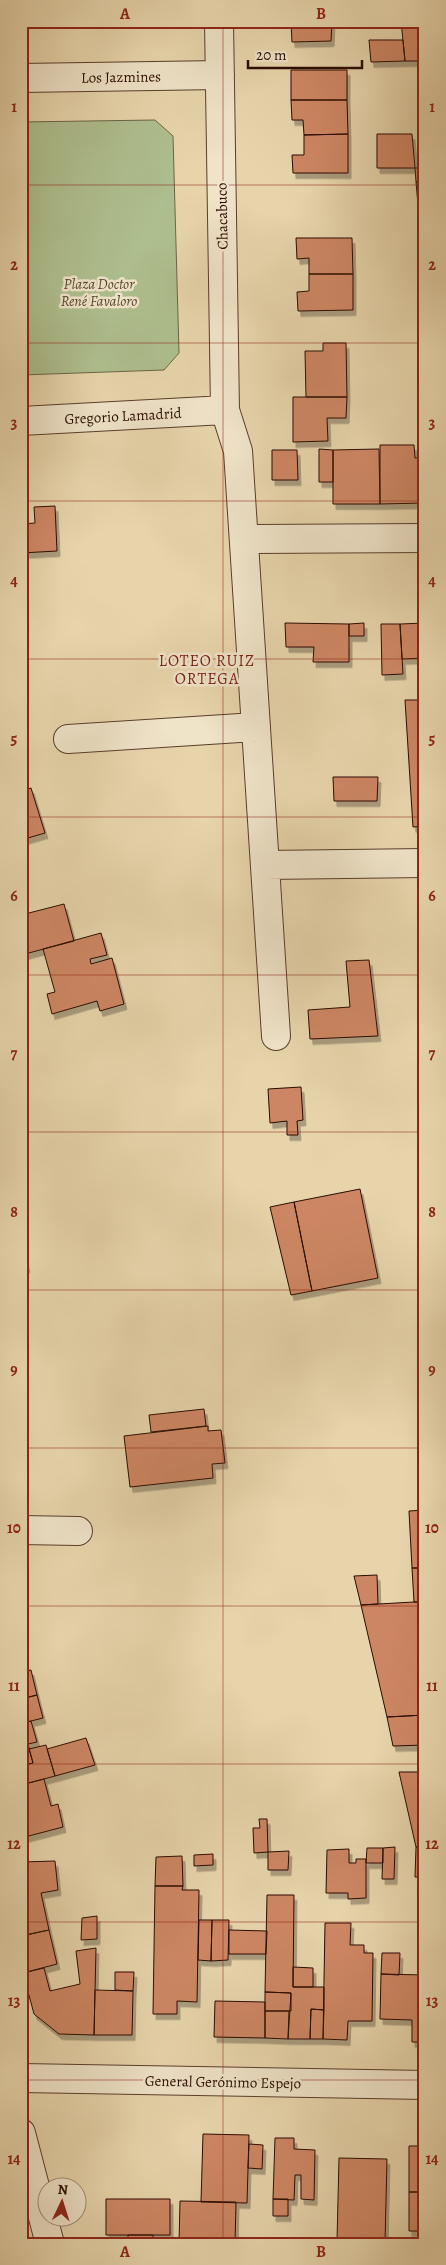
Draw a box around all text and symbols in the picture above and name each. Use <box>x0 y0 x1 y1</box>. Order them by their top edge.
text: A <box>119 3 131 25</box>
text: B <box>316 3 326 25</box>
scale bar <box>248 38 362 70</box>
text: 20 m <box>256 45 287 65</box>
street label: Los Jazmines <box>81 66 161 88</box>
text: 1 <box>11 96 17 118</box>
text: 1 <box>429 96 435 118</box>
street label: Chacabuco <box>211 182 233 250</box>
text: 2 <box>10 254 18 276</box>
text: 2 <box>428 254 436 276</box>
park label: Plaza Doctor René Favaloro <box>61 274 137 311</box>
street label: Gregorio Lamadrid <box>64 403 183 429</box>
text: 3 <box>11 412 18 434</box>
text: 3 <box>429 412 436 434</box>
text: 4 <box>10 570 18 592</box>
text: 4 <box>428 570 436 592</box>
district label: LOTEO RUIZ ORTEGA <box>159 650 255 690</box>
text: 5 <box>11 728 18 750</box>
text: 5 <box>429 728 436 750</box>
text: 6 <box>10 885 18 907</box>
text: 6 <box>428 885 436 907</box>
text: 7 <box>11 1043 18 1065</box>
text: 7 <box>429 1043 436 1065</box>
text: 8 <box>10 1201 18 1223</box>
text: 8 <box>428 1201 436 1223</box>
text: 9 <box>10 1359 18 1381</box>
text: 9 <box>428 1359 436 1381</box>
text: 10 <box>7 1517 21 1539</box>
text: 10 <box>425 1517 439 1539</box>
text: 11 <box>8 1675 20 1697</box>
text: 11 <box>426 1675 438 1697</box>
text: 12 <box>7 1833 21 1855</box>
text: 12 <box>425 1833 439 1855</box>
text: 13 <box>8 1990 20 2012</box>
text: 13 <box>426 1990 438 2012</box>
street label: General Gerónimo Espejo <box>145 2071 301 2093</box>
text: 14 <box>7 2148 21 2170</box>
text: 14 <box>425 2148 439 2170</box>
north arrow <box>38 2178 88 2228</box>
text: N <box>57 2180 69 2199</box>
text: A <box>119 2241 131 2263</box>
text: B <box>316 2241 326 2263</box>

